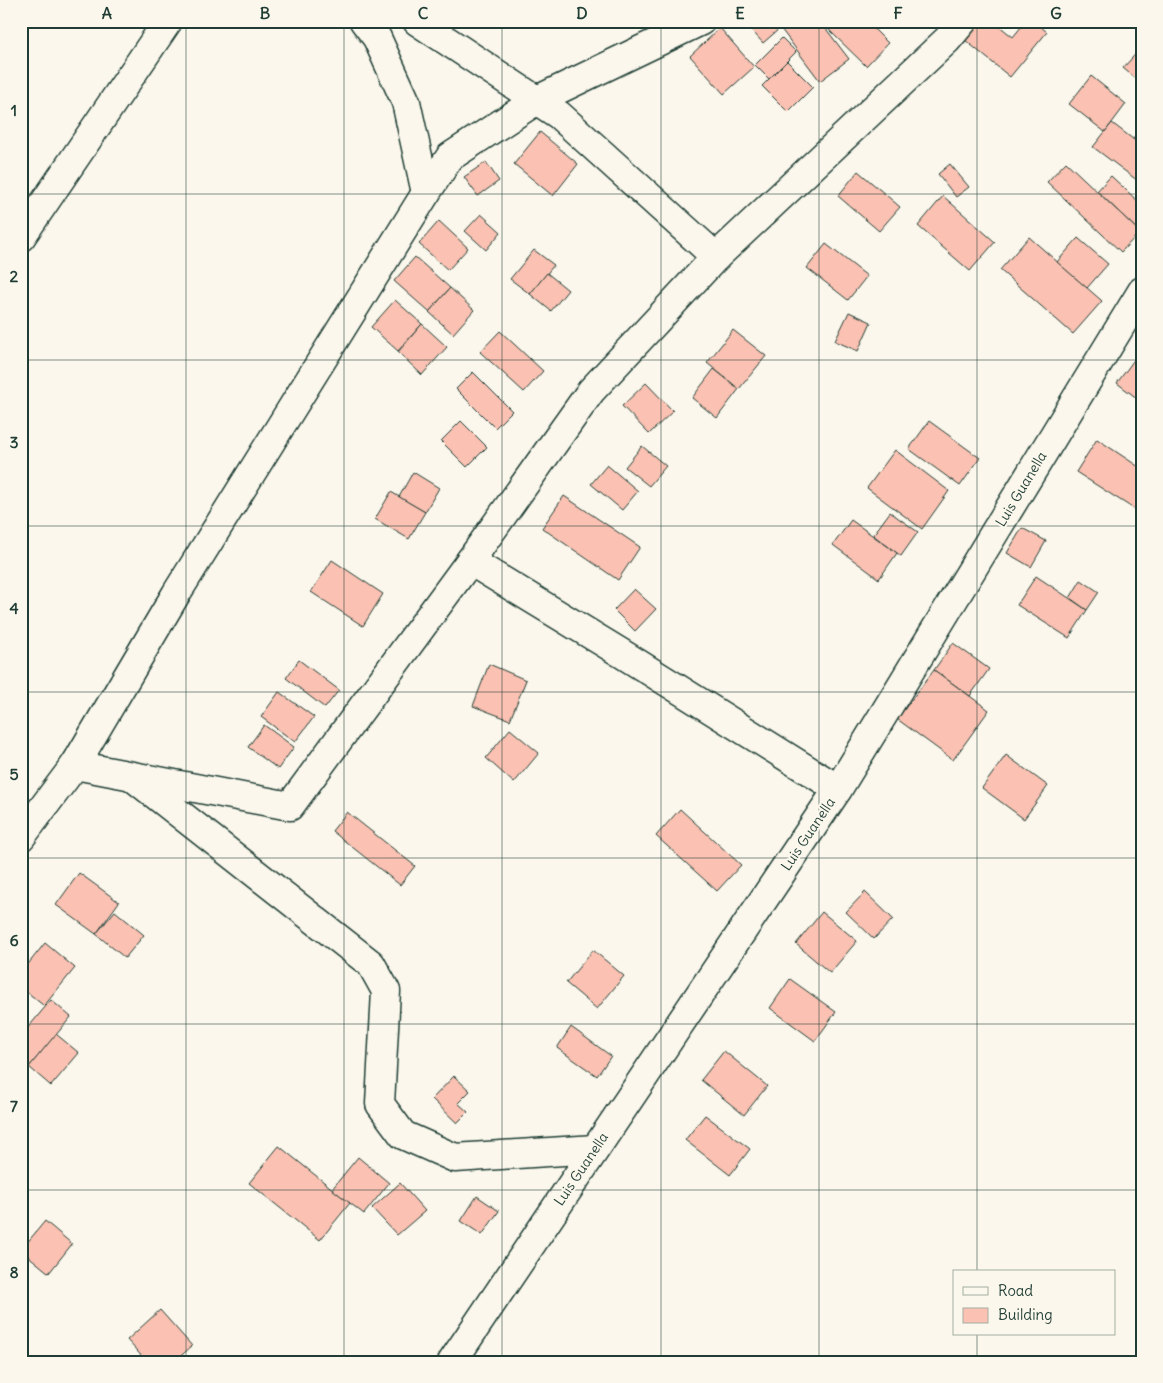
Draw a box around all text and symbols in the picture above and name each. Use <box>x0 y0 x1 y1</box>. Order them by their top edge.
text: A <box>102 3 112 23</box>
text: B <box>260 3 271 23</box>
text: C <box>418 3 429 23</box>
text: D <box>576 3 588 23</box>
text: E <box>735 3 745 23</box>
text: F <box>893 3 903 23</box>
text: G <box>1050 3 1062 23</box>
text: 1 <box>11 100 17 120</box>
text: 2 <box>10 266 19 286</box>
text: 3 <box>9 432 19 452</box>
street label: Luis Guanella <box>991 448 1051 530</box>
text: 4 <box>9 598 19 618</box>
text: 5 <box>9 764 19 784</box>
street label: Luis Guanella <box>777 794 839 874</box>
text: 6 <box>9 930 19 950</box>
text: 7 <box>10 1096 18 1116</box>
street label: Luis Guanella <box>550 1129 612 1209</box>
text: 8 <box>9 1262 19 1282</box>
legend <box>953 1270 1116 1336</box>
text: Road <box>998 1281 1033 1300</box>
text: Building <box>998 1305 1053 1324</box>

